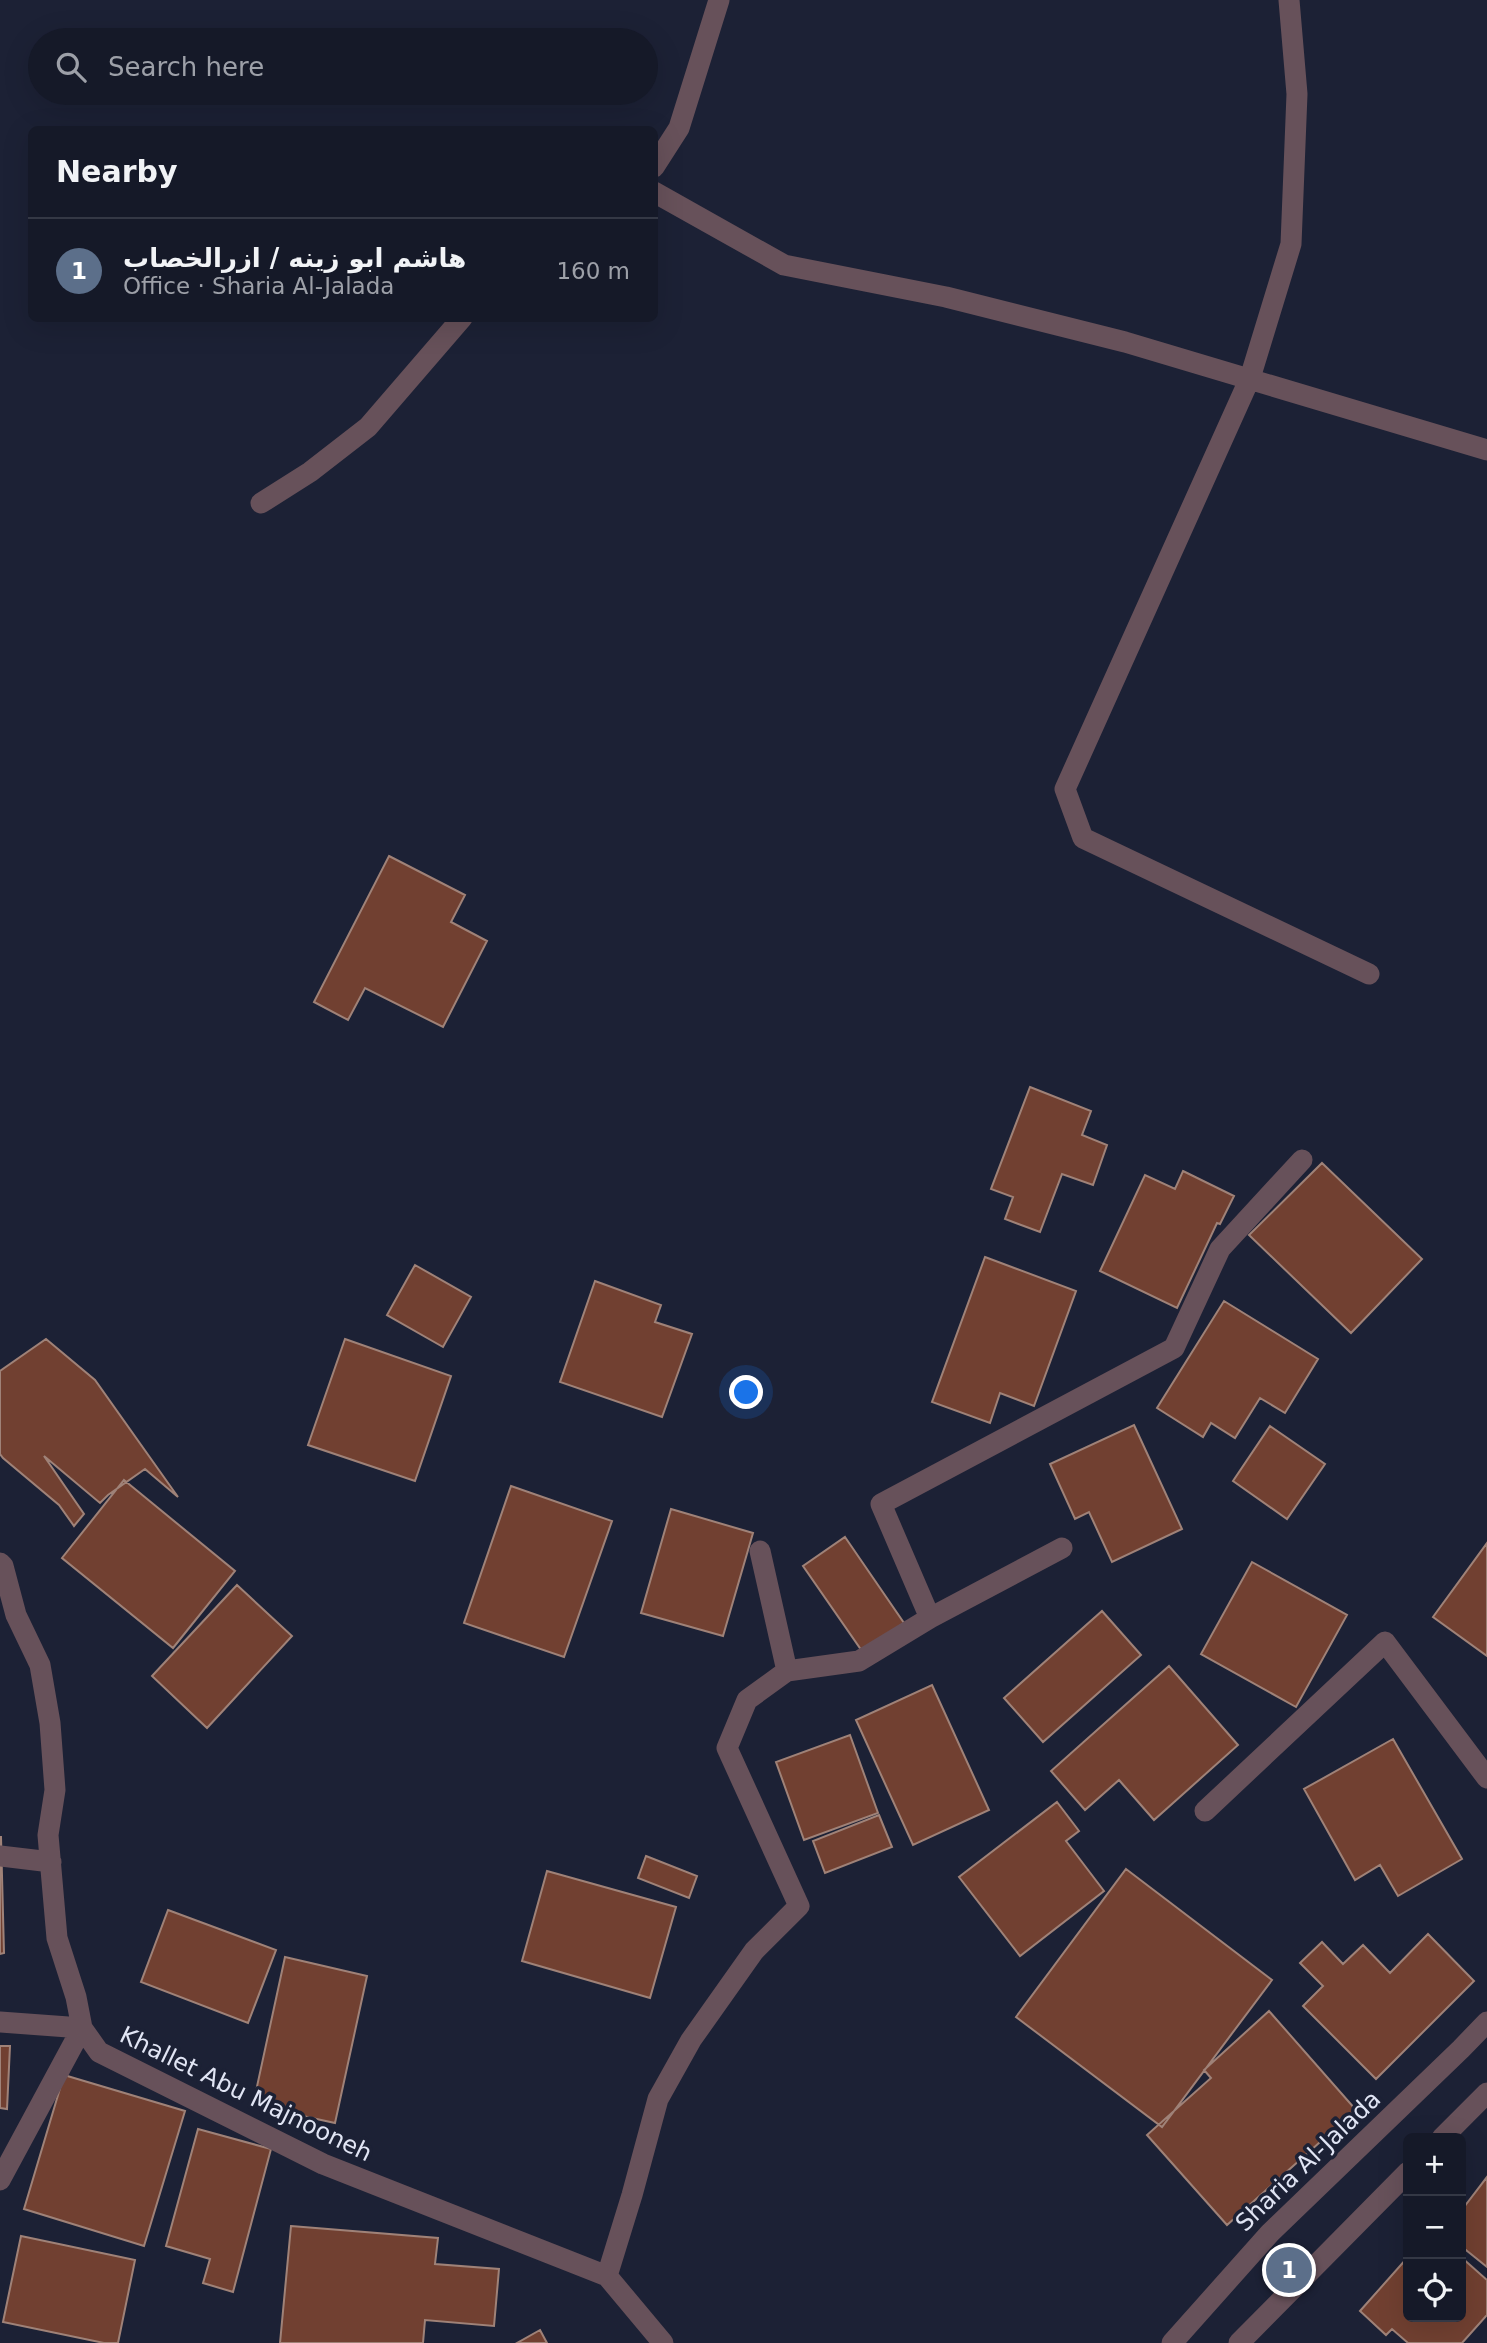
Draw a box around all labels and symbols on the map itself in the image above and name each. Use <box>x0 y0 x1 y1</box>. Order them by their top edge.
your location <box>729 1375 763 1409</box>
street label: Khallet Abu Majnooneh <box>115 2021 377 2167</box>
street label: Sharia Al-Jalada <box>1230 2085 1386 2237</box>
pin: 1 <box>1266 2244 1312 2296</box>

